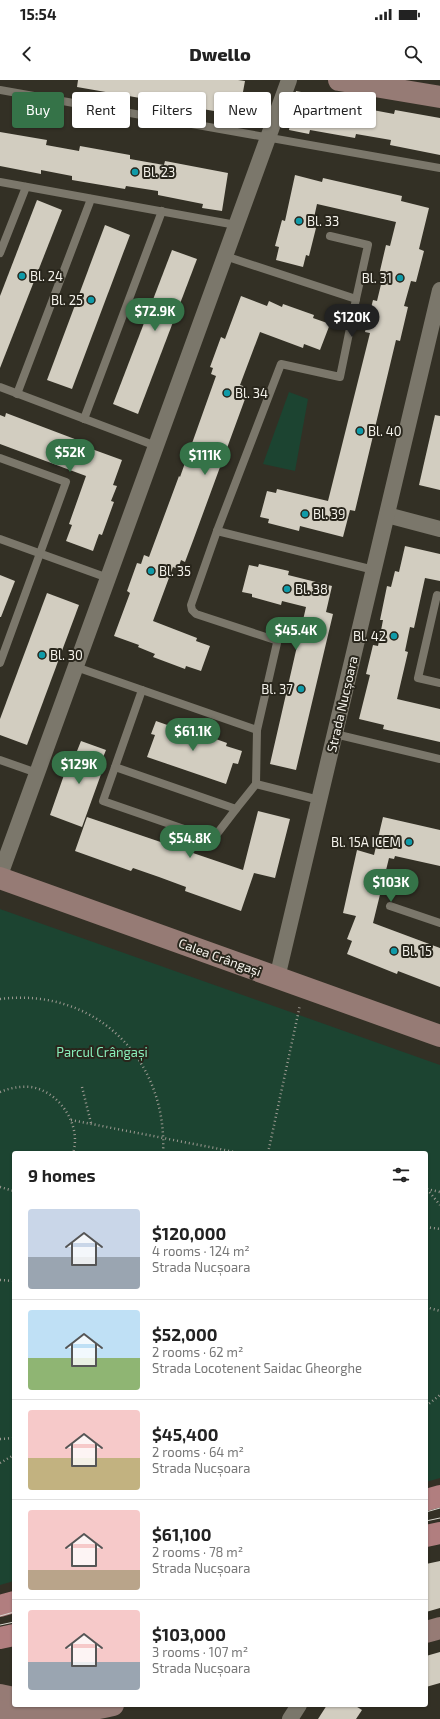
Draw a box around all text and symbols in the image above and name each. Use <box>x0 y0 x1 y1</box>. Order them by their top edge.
text: 15:54 <box>20 5 56 23</box>
icon: back <box>16 43 38 65</box>
text: Dwello <box>189 43 251 65</box>
icon: search <box>402 43 424 65</box>
chip: Buy <box>12 92 64 128</box>
chip: Rent <box>72 92 130 128</box>
chip: Filters <box>138 92 206 128</box>
chip: New <box>214 92 271 128</box>
chip: Apartment <box>279 92 376 128</box>
place label: Bl. 23 <box>143 164 175 180</box>
marker: Bl. 23 <box>130 167 140 177</box>
place label: Bl. 33 <box>307 213 339 229</box>
marker: Bl. 33 <box>294 216 304 226</box>
place label: Bl. 24 <box>30 268 63 284</box>
place label: Bl. 31 <box>362 270 392 286</box>
marker: Bl. 24 <box>17 271 27 281</box>
marker: Bl. 31 <box>395 273 405 283</box>
place label: Bl. 25 <box>51 292 83 308</box>
marker: Bl. 25 <box>86 295 96 305</box>
pin: $72.9K <box>122 298 188 332</box>
text: $72.9K <box>134 303 176 319</box>
pin: $120K <box>324 304 380 338</box>
text: $120K <box>333 309 371 325</box>
place label: Bl. 34 <box>235 385 268 401</box>
marker: Bl. 34 <box>222 388 232 398</box>
place label: Bl. 40 <box>368 423 402 439</box>
marker: Bl. 40 <box>355 426 365 436</box>
pin: $52K <box>46 439 94 473</box>
pin: $111K <box>177 442 233 476</box>
text: $52K <box>55 444 85 460</box>
text: $111K <box>189 447 221 463</box>
place label: Bl. 39 <box>313 506 345 522</box>
marker: Bl. 39 <box>300 509 310 519</box>
place label: Bl. 35 <box>159 563 191 579</box>
marker: Bl. 35 <box>146 566 156 576</box>
place label: Bl. 38 <box>295 581 328 597</box>
marker: Bl. 38 <box>282 584 292 594</box>
pin: $45.4K <box>263 617 329 651</box>
text: $45.4K <box>275 622 317 638</box>
place label: Bl. 42 <box>353 628 386 644</box>
marker: Bl. 42 <box>389 631 399 641</box>
place label: Bl. 30 <box>50 647 83 663</box>
marker: Bl. 30 <box>37 650 47 660</box>
street label: Strada Nucșoara <box>323 654 362 754</box>
place label: Bl. 37 <box>261 681 293 697</box>
marker: Bl. 37 <box>296 684 306 694</box>
pin: $61.1K <box>160 718 226 752</box>
text: $61.1K <box>174 723 212 739</box>
pin: $129K <box>51 751 107 785</box>
text: $129K <box>61 756 97 772</box>
pin: $54.8K <box>157 825 223 859</box>
text: $54.8K <box>169 830 211 846</box>
place label: Bl. 15A ICEM <box>331 834 401 850</box>
marker: Bl. 15A ICEM <box>404 837 414 847</box>
pin: $103K <box>363 869 419 903</box>
text: $103K <box>373 874 409 890</box>
street label: Calea Crângași <box>176 935 264 980</box>
place label: Bl. 15 <box>402 943 432 959</box>
marker: Bl. 15 <box>389 946 399 956</box>
park label: Parcul Crângași <box>56 1044 148 1061</box>
icon: filters <box>390 1164 412 1186</box>
text: 9 homes <box>28 1165 96 1185</box>
text: $120,000 <box>152 1223 226 1243</box>
icon: home <box>60 1225 108 1273</box>
text: 4 rooms · 124 m² <box>152 1243 250 1259</box>
text: Strada Nucșoara <box>152 1259 250 1275</box>
text: $52,000 <box>152 1324 217 1344</box>
icon: home <box>60 1326 108 1374</box>
text: 2 rooms · 62 m² <box>152 1344 243 1360</box>
text: Strada Locotenent Saidac Gheorghe <box>152 1360 362 1376</box>
text: $45,400 <box>152 1424 218 1444</box>
icon: home <box>60 1426 108 1474</box>
text: 2 rooms · 64 m² <box>152 1444 244 1460</box>
text: Strada Nucșoara <box>152 1460 250 1476</box>
text: $61,100 <box>152 1524 211 1544</box>
icon: home <box>60 1526 108 1574</box>
text: 2 rooms · 78 m² <box>152 1544 243 1560</box>
text: Strada Nucșoara <box>152 1560 250 1576</box>
text: $103,000 <box>152 1624 226 1644</box>
icon: home <box>60 1626 108 1674</box>
text: 3 rooms · 107 m² <box>152 1644 248 1660</box>
text: Strada Nucșoara <box>152 1660 250 1676</box>

